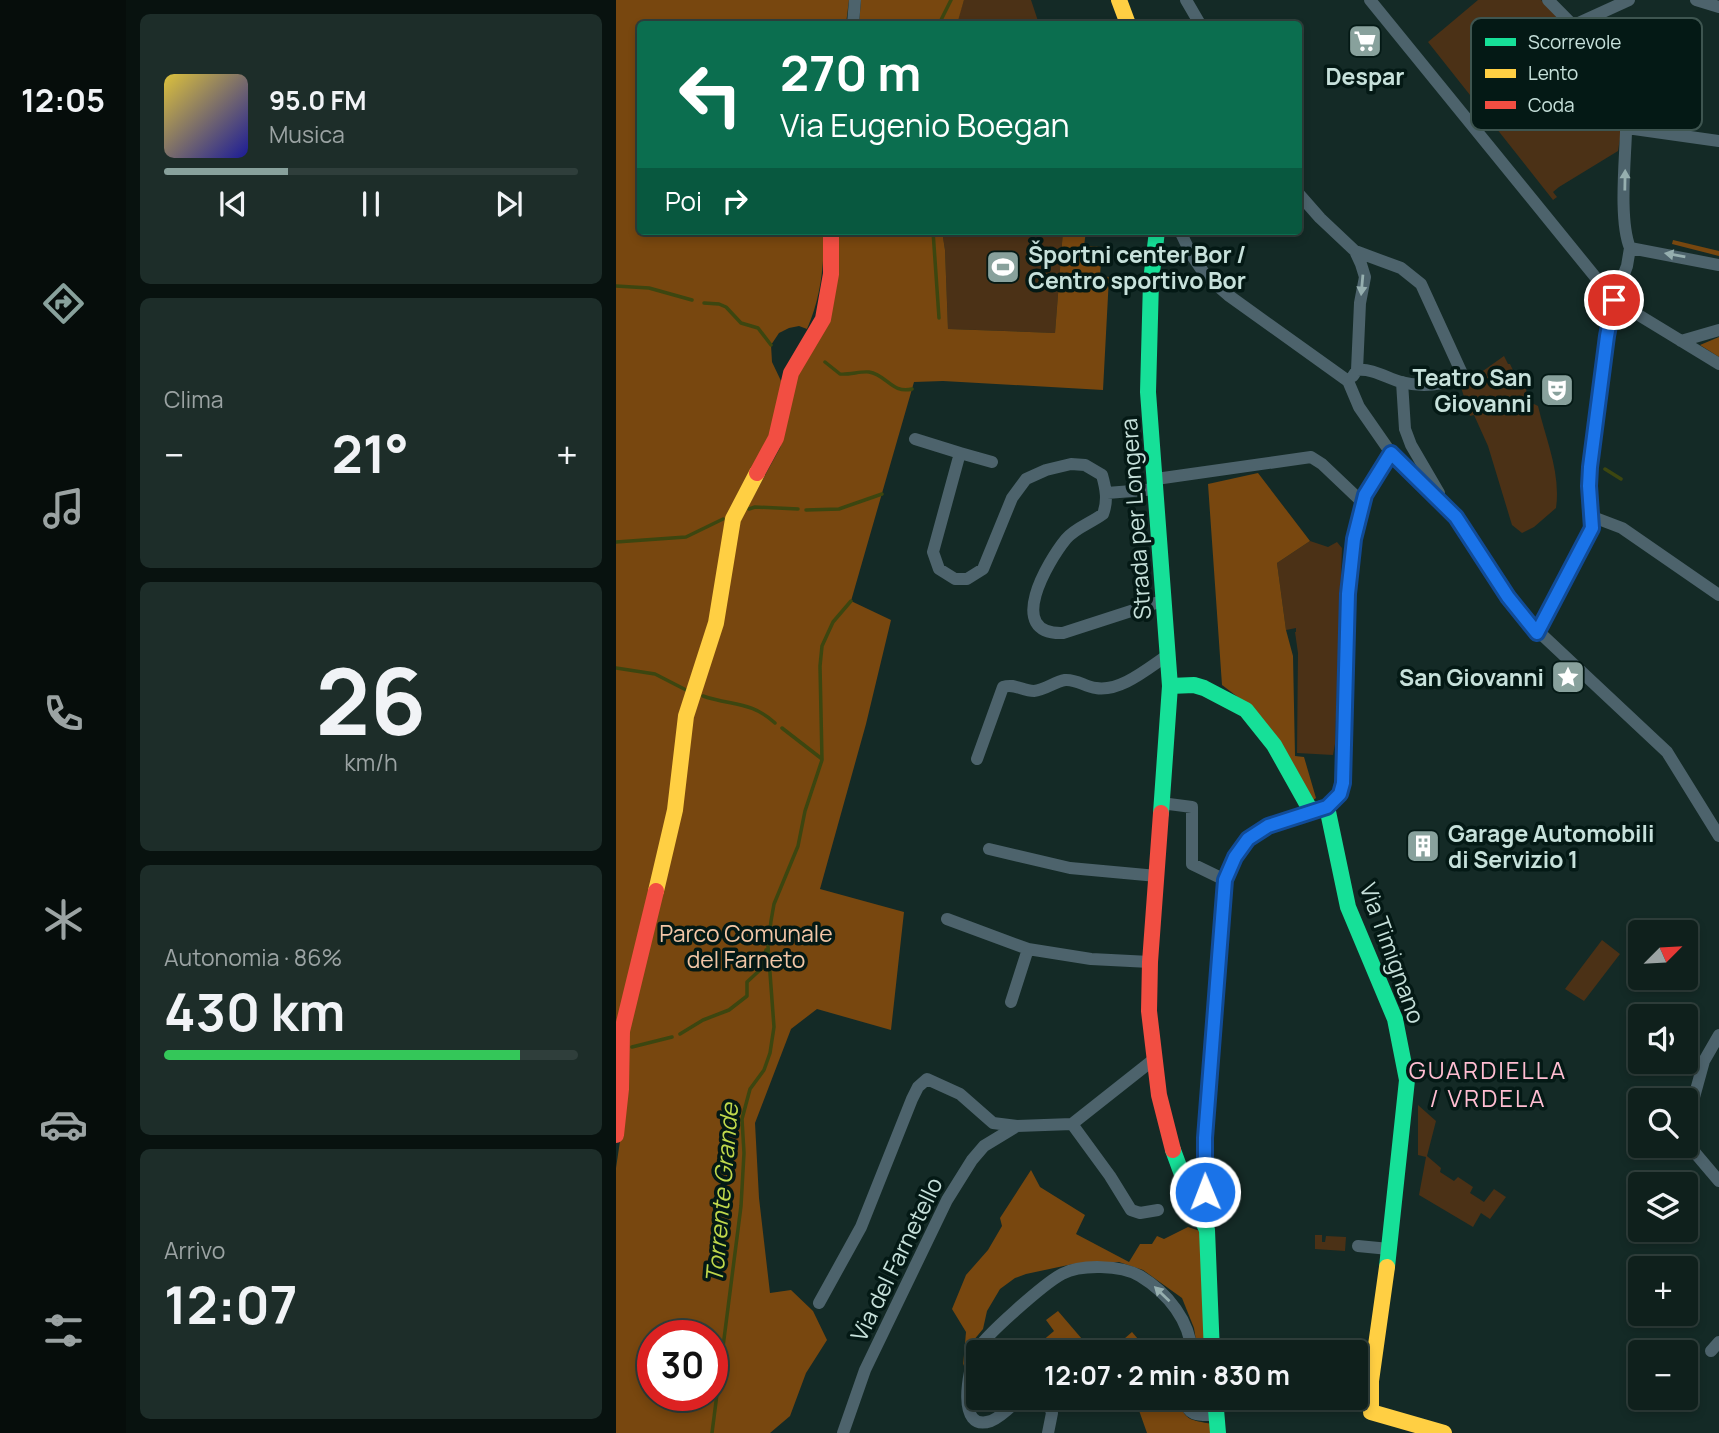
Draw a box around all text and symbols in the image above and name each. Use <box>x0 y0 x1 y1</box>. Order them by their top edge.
legend <box>1471 18 1702 130</box>
supermarket icon: Despar <box>1346 22 1384 60</box>
text: Scorrevole <box>1528 29 1621 55</box>
text: 270 m <box>780 39 921 106</box>
icon: left <box>665 49 756 140</box>
place label: Despar <box>1325 60 1405 92</box>
text: Lento <box>1528 60 1578 86</box>
text: 12:05 <box>21 78 105 122</box>
text: 95.0 FM <box>269 82 366 118</box>
text: Coda <box>1528 92 1575 118</box>
text: Via Eugenio Boegan <box>780 103 1070 147</box>
text: Musica <box>269 118 345 150</box>
one-way arrow <box>1620 169 1631 191</box>
icon: right <box>716 182 754 220</box>
text: Poi <box>665 183 702 219</box>
icon: previous <box>214 185 252 223</box>
icon: pause <box>352 185 390 223</box>
icon: next <box>490 185 528 223</box>
place label: Športni center Bor / Centro sportivo Bor <box>1028 238 1246 296</box>
sports icon: Športni center Bor / Centro sportivo Bor <box>984 248 1022 286</box>
one-way arrow <box>1664 249 1686 260</box>
pin <box>1584 270 1644 330</box>
one-way arrow <box>1357 274 1368 296</box>
icon: directions <box>39 279 88 328</box>
icon: arrive <box>1595 281 1633 319</box>
place label: Teatro San Giovanni <box>1413 361 1532 419</box>
theatre icon: Teatro San Giovanni <box>1538 371 1576 409</box>
text: Clima <box>164 383 223 415</box>
street label: Strada per Longera <box>1112 417 1158 621</box>
text: 21° <box>332 418 409 489</box>
text: − <box>164 428 185 480</box>
text: + <box>556 428 578 480</box>
icon: music <box>39 484 88 533</box>
text: 26 <box>316 638 426 762</box>
place icon: San Giovanni <box>1549 658 1587 696</box>
place label: San Giovanni <box>1399 661 1544 693</box>
icon: phone <box>39 689 88 738</box>
text: km/h <box>344 746 398 778</box>
place label: Garage Automobili di Servizio 1 <box>1448 817 1654 875</box>
building icon: Garage Automobili di Servizio 1 <box>1404 827 1442 865</box>
street label: Via Timignano <box>1353 878 1433 1028</box>
icon: climate <box>39 895 88 944</box>
park label: Parco Comunale del Farneto <box>659 917 833 975</box>
north arrow <box>1628 920 1698 990</box>
map controls <box>1628 920 1698 1410</box>
text: Autonomia · 86% <box>164 941 342 973</box>
text: 430 km <box>164 976 345 1047</box>
button: sound <box>1628 1004 1698 1074</box>
district label: GUARDIELLA / VRDELA <box>1409 1053 1567 1114</box>
button: search <box>1628 1088 1698 1158</box>
icon: car <box>39 1100 88 1149</box>
water label: Torrente Grande <box>697 1100 745 1284</box>
position arrow <box>1168 1155 1242 1229</box>
street label: Via del Farnetello <box>842 1172 950 1346</box>
button: layers <box>1628 1172 1698 1242</box>
text: Arrivo <box>164 1234 225 1266</box>
button: + <box>1628 1256 1698 1326</box>
text: 12:07 <box>164 1269 298 1340</box>
one-way arrow <box>1153 1286 1170 1303</box>
icon: filters <box>39 1306 88 1355</box>
speed limit sign: 30 <box>637 1320 728 1411</box>
button: − <box>1628 1340 1698 1410</box>
text: 12:07 · 2 min · 830 m <box>1044 1357 1290 1393</box>

